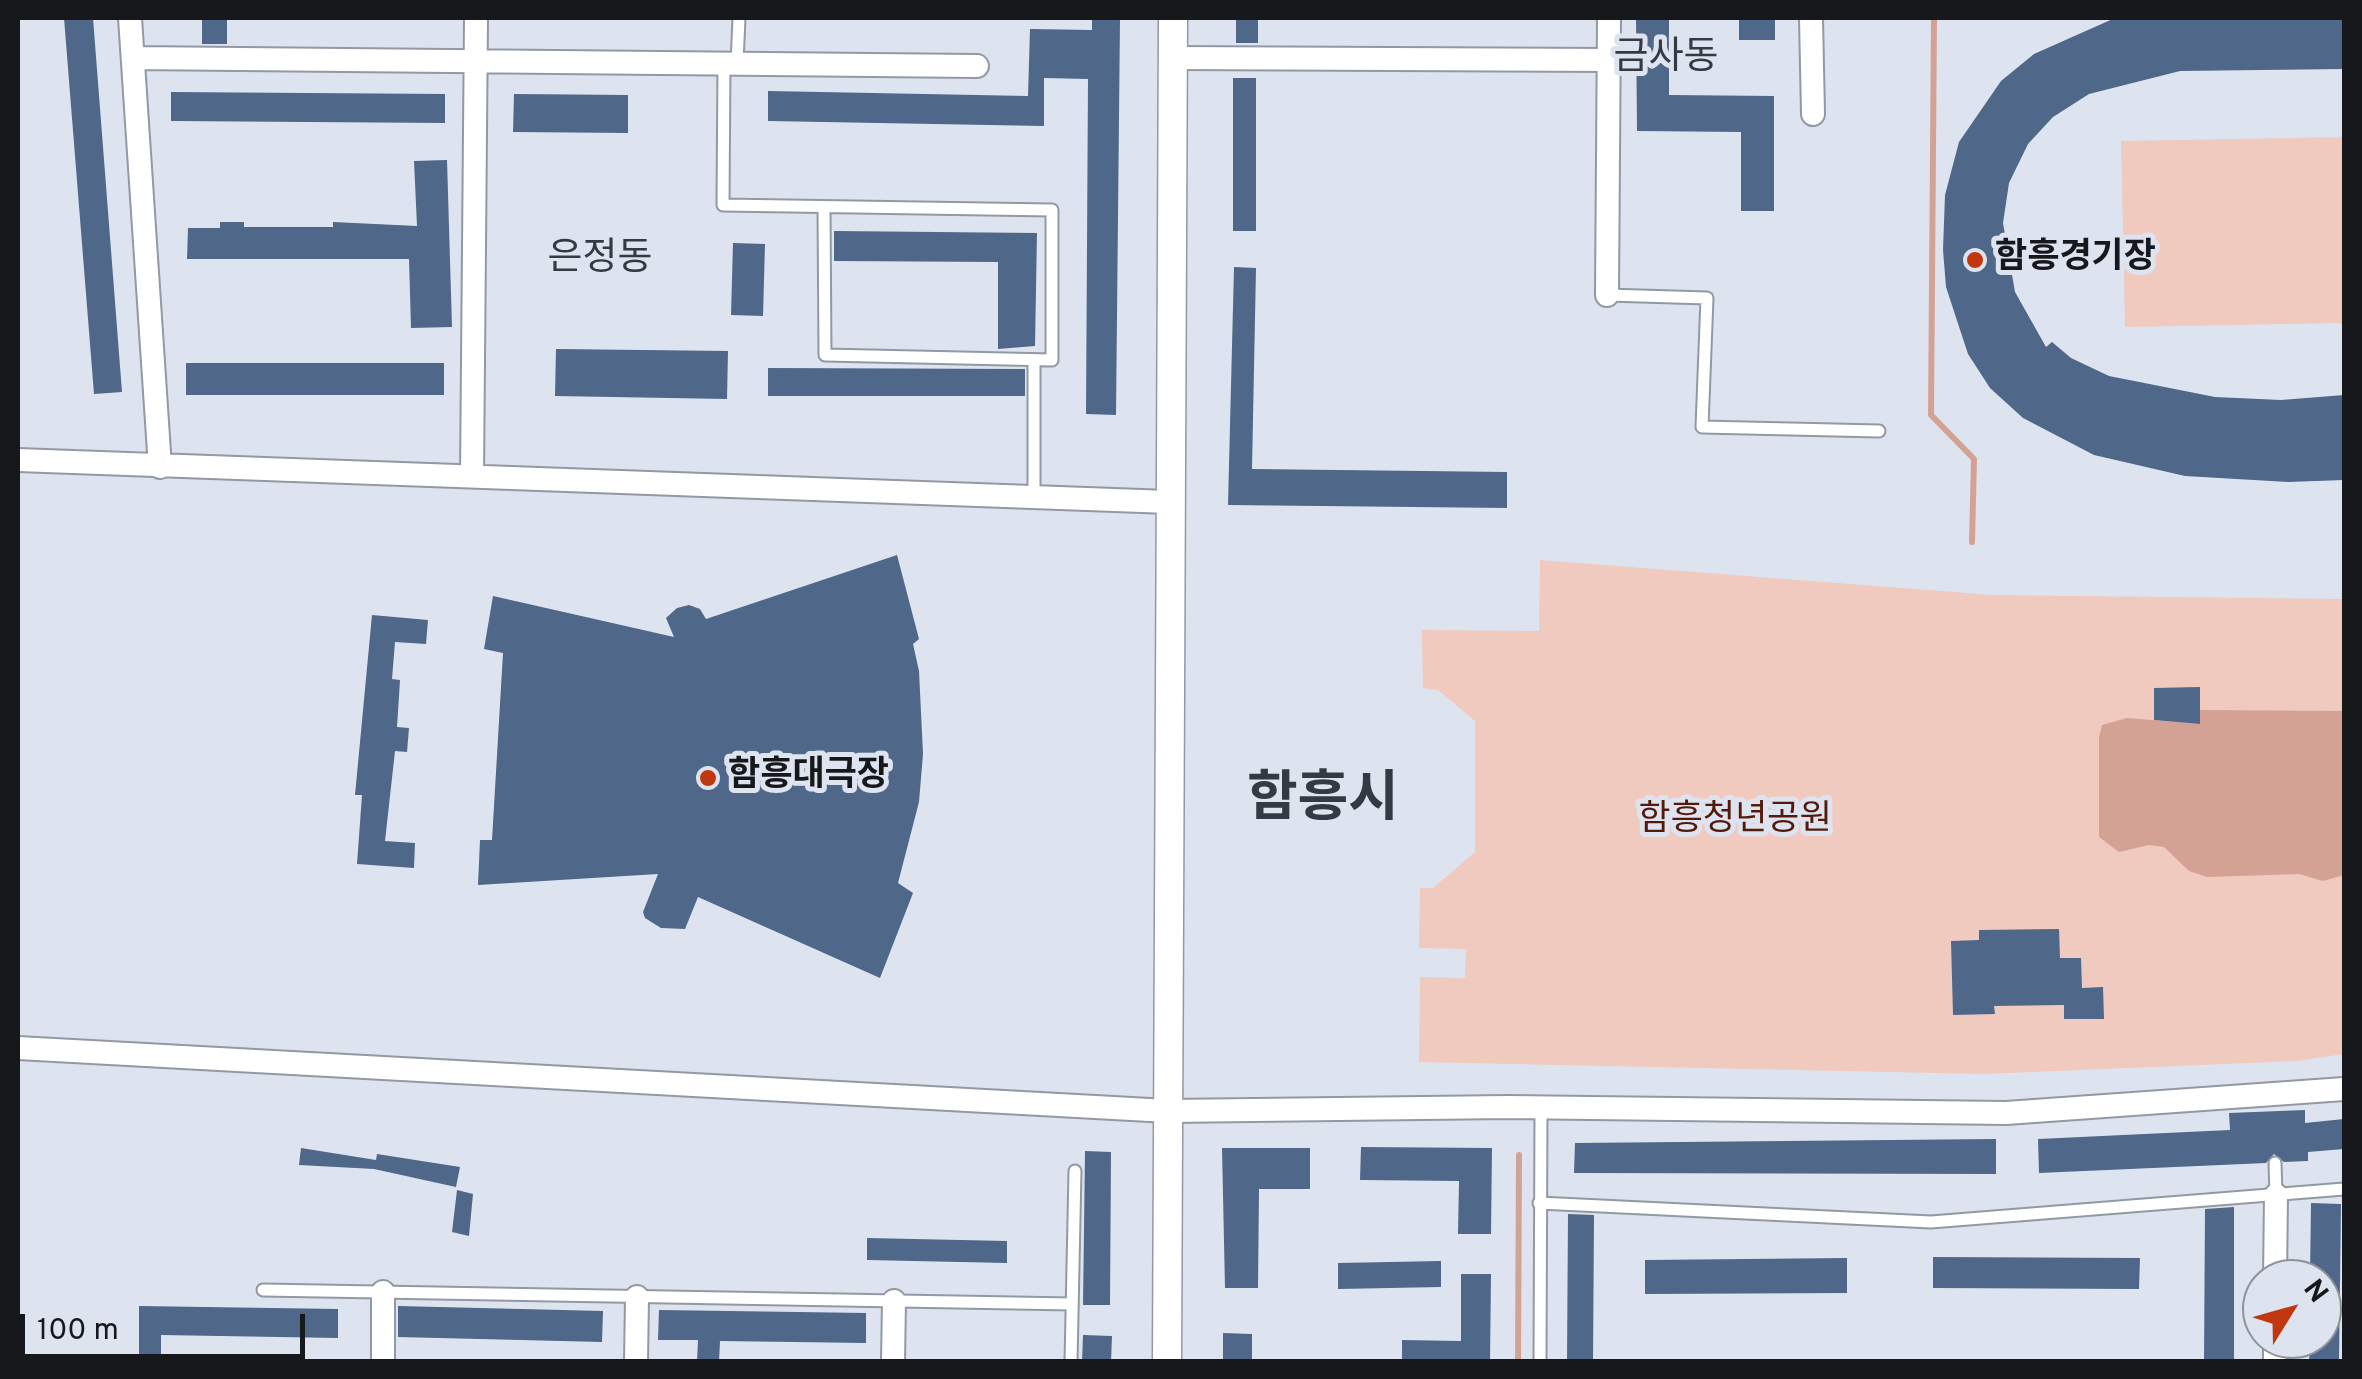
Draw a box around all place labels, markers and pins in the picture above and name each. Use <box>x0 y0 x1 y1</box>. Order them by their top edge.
place label: 함흥경기장 <box>1995 239 2156 281</box>
marker: 함흥경기장 <box>1964 249 1986 271</box>
place label: 함흥대극장 <box>728 757 889 799</box>
marker: 함흥대극장 <box>697 767 719 789</box>

